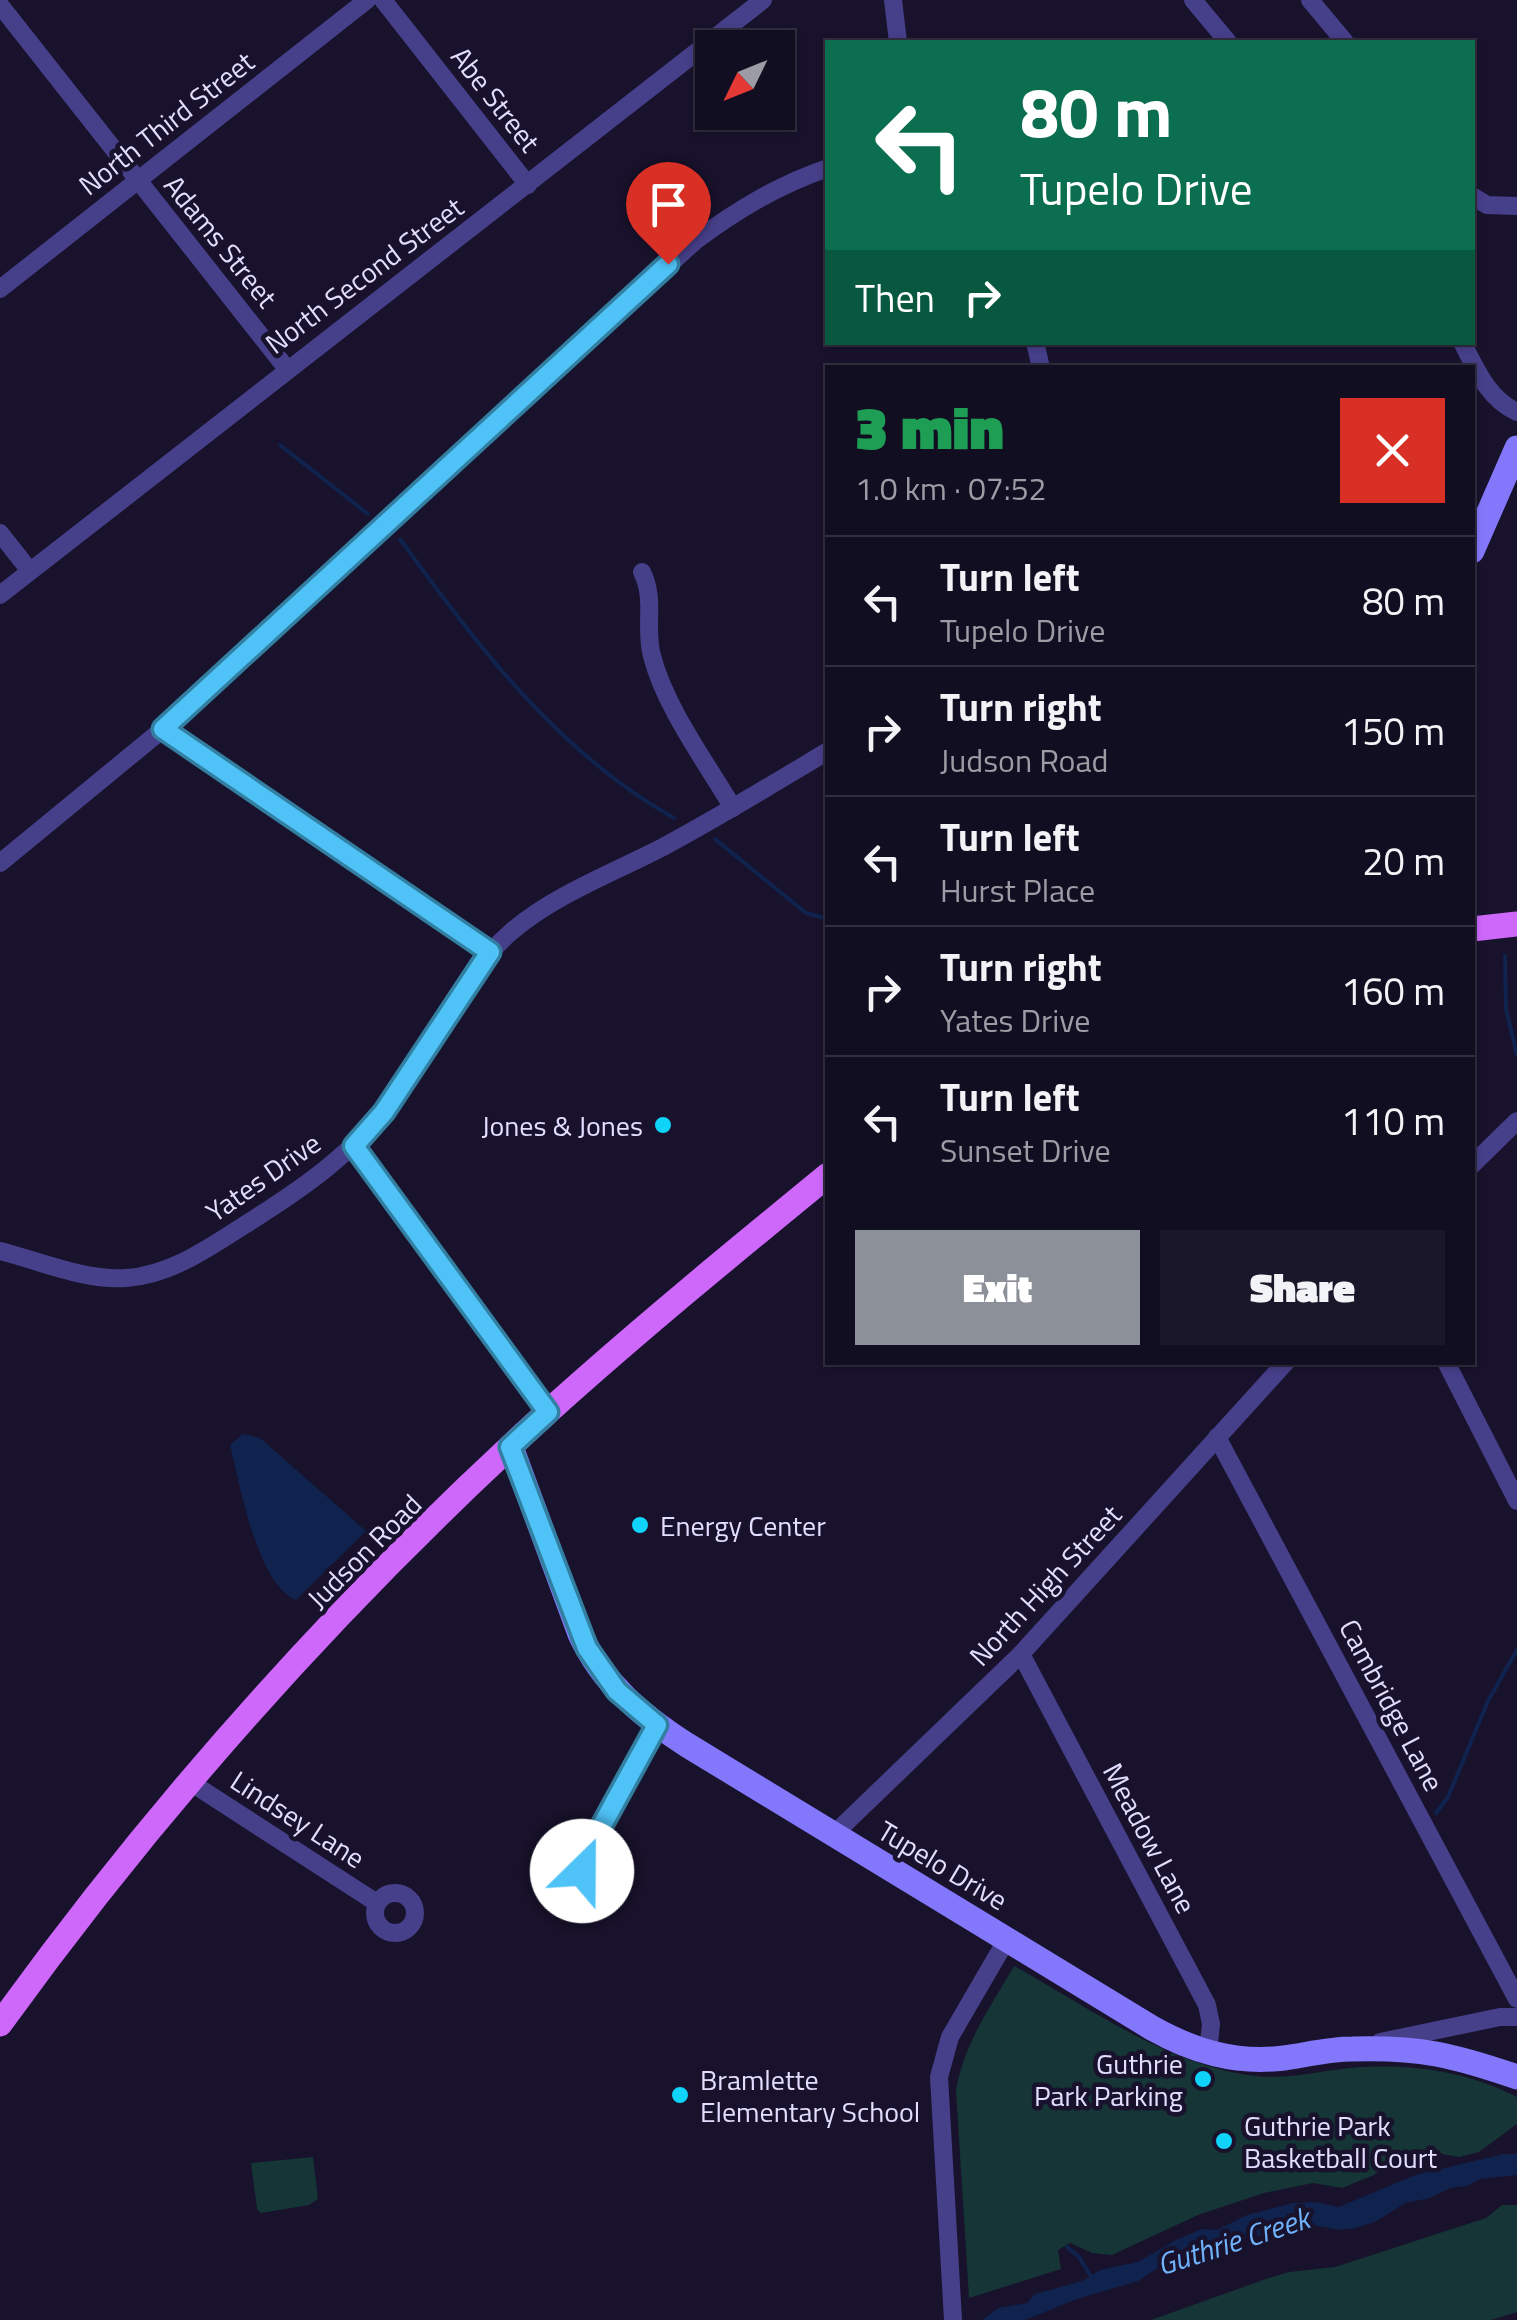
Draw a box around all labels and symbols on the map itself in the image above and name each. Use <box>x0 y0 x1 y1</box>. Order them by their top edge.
north arrow <box>695 30 795 130</box>
street label: Abe Street <box>441 37 551 161</box>
street label: North Third Street <box>69 40 263 205</box>
pin <box>626 162 711 265</box>
street label: Adams Street <box>154 165 288 317</box>
street label: North Second Street <box>256 186 472 364</box>
place label: Jones & Jones <box>482 1104 643 1147</box>
marker: Jones & Jones <box>652 1114 674 1136</box>
street label: Yates Drive <box>197 1122 329 1232</box>
street label: Judson Road <box>297 1484 431 1618</box>
street label: North High Street <box>959 1494 1131 1675</box>
place label: Energy Center <box>660 1504 826 1547</box>
marker: Energy Center <box>629 1514 651 1536</box>
street label: Cambridge Lane <box>1329 1611 1455 1799</box>
street label: Meadow Lane <box>1092 1755 1208 1921</box>
street label: Lindsey Lane <box>222 1759 374 1879</box>
street label: Tupelo Drive <box>870 1809 1016 1921</box>
position arrow <box>530 1819 634 1923</box>
place label: Guthrie Park Parking <box>1034 2042 1183 2117</box>
place label: Bramlette Elementary School <box>700 2058 920 2133</box>
marker: Guthrie Park Parking <box>1192 2068 1214 2090</box>
marker: Bramlette Elementary School <box>669 2084 691 2106</box>
place label: Guthrie Park Basketball Court <box>1244 2104 1437 2179</box>
marker: Guthrie Park Basketball Court <box>1213 2130 1235 2152</box>
water label: Guthrie Creek <box>1151 2194 1319 2287</box>

